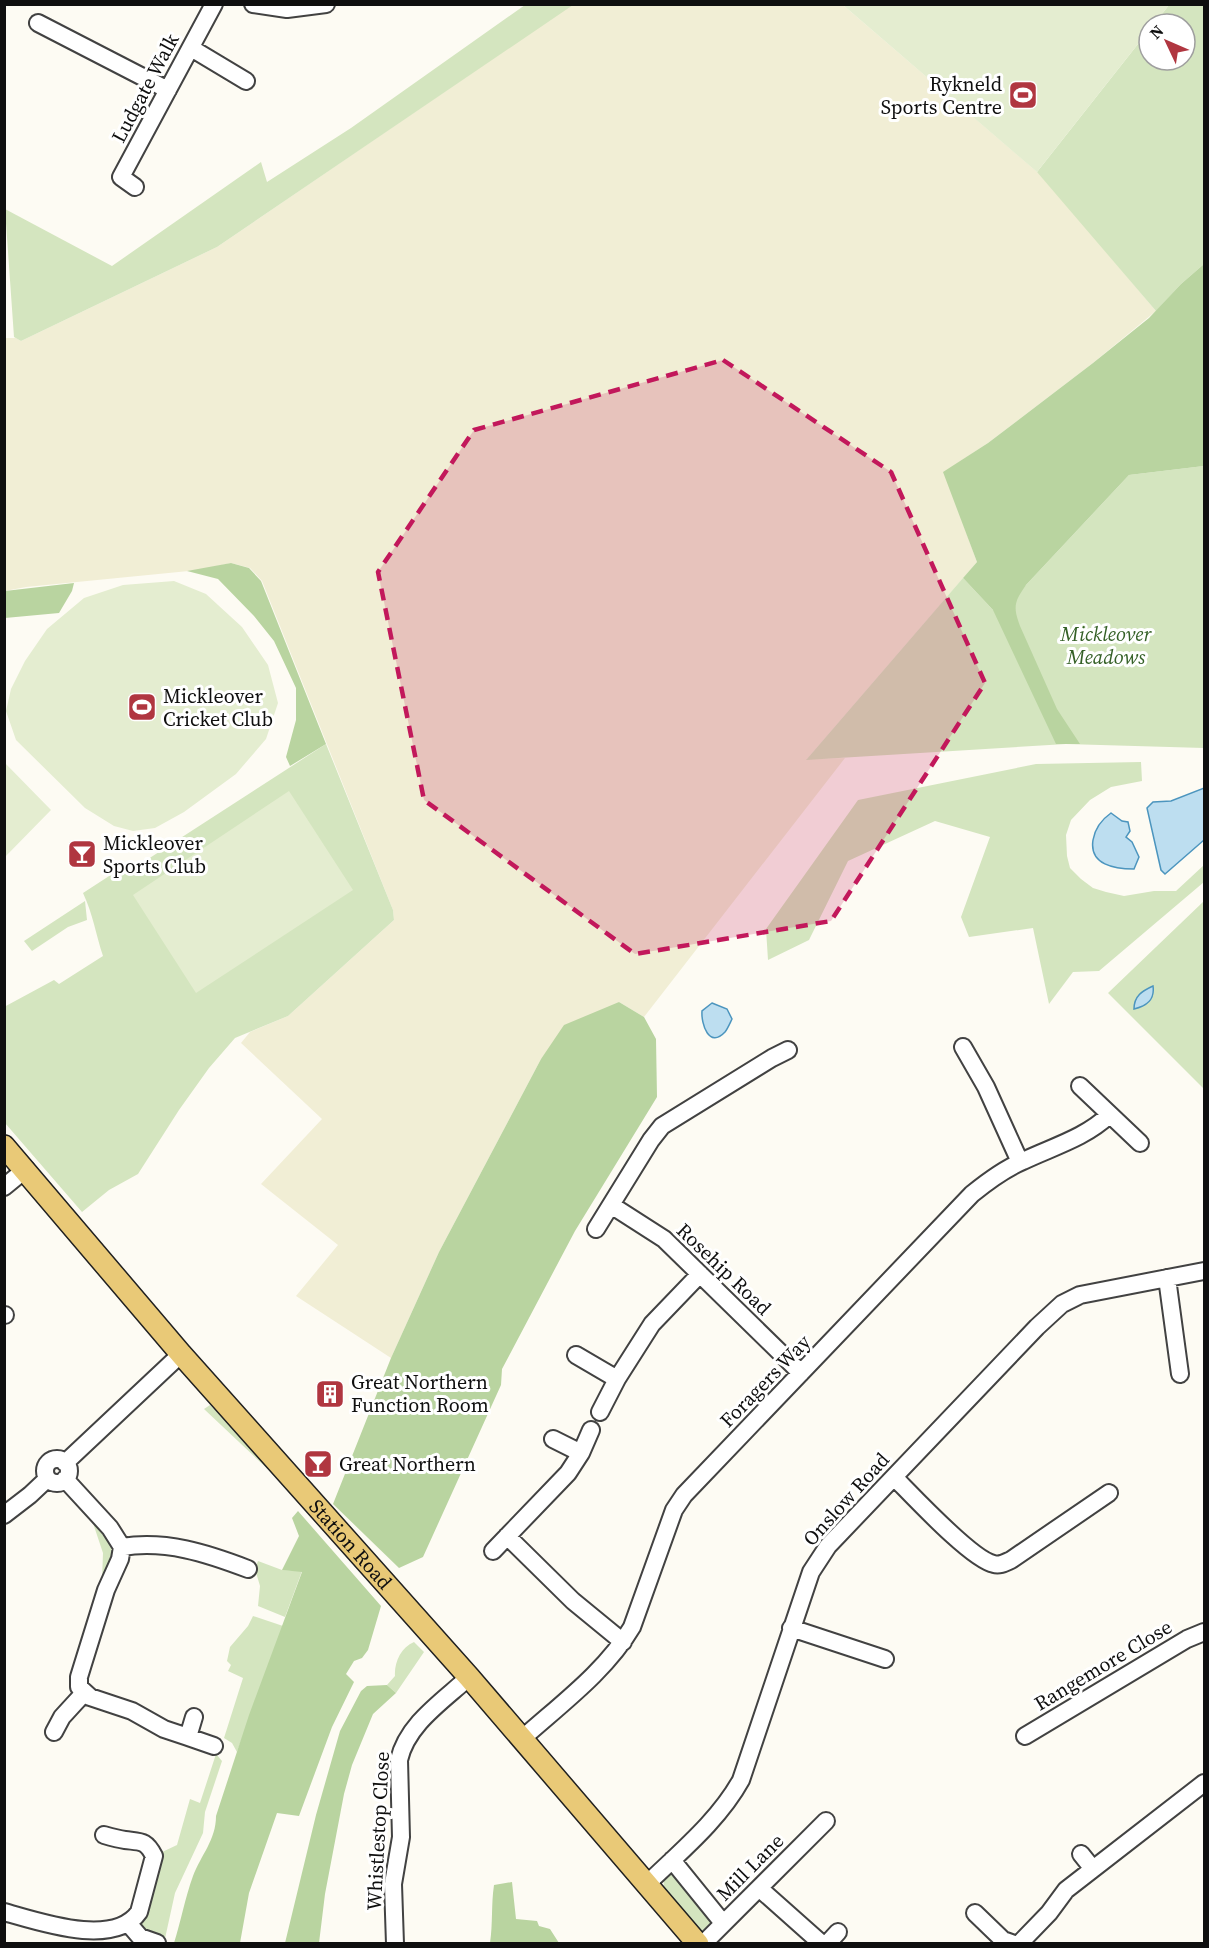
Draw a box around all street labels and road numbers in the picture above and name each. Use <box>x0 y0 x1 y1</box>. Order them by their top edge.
street label: Ludgate Walk <box>104 28 186 147</box>
street label: Rosehip Road <box>670 1217 778 1322</box>
street label: Foragers Way <box>713 1328 817 1434</box>
street label: Onslow Road <box>796 1446 896 1552</box>
street label: Station Road <box>303 1493 399 1596</box>
street label: Rangemore Close <box>1029 1613 1177 1717</box>
street label: Whistlestop Close <box>360 1751 396 1911</box>
street label: Mill Lane <box>710 1827 790 1907</box>

